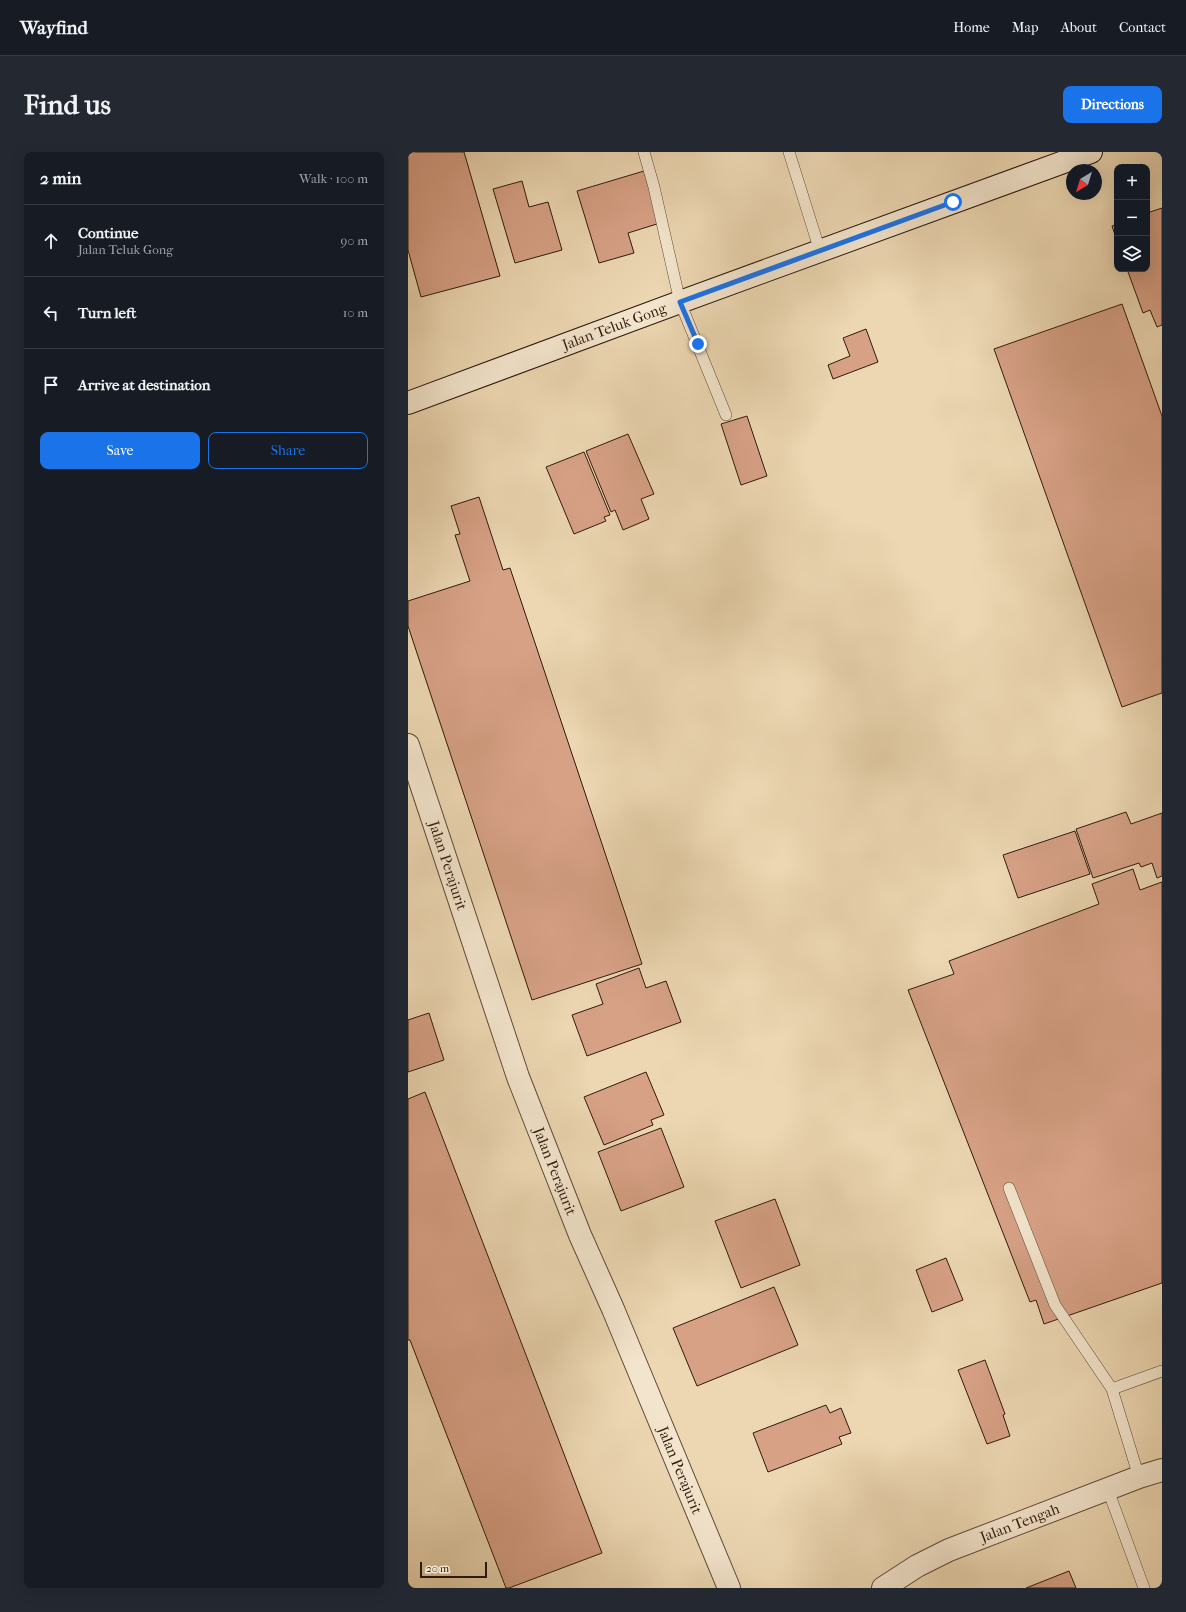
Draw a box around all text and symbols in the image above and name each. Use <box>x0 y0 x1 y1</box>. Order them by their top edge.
text: Wayfind <box>20 17 88 39</box>
text: Home <box>953 19 990 36</box>
text: Map <box>1012 19 1039 36</box>
text: About <box>1061 19 1097 36</box>
text: Contact <box>1119 19 1166 36</box>
button: Directions <box>1063 86 1162 123</box>
text: Find us <box>24 88 111 121</box>
north arrow <box>1066 164 1102 200</box>
map controls <box>1114 164 1150 272</box>
button: + <box>1114 164 1150 200</box>
text: 2 min <box>40 168 81 188</box>
text: Walk · 100 m <box>299 171 368 186</box>
route start <box>944 193 962 211</box>
button: − <box>1114 200 1150 236</box>
text: Continue <box>78 224 138 242</box>
icon: ahead <box>40 230 62 252</box>
text: 90 m <box>340 233 368 248</box>
button: layers <box>1114 236 1150 272</box>
text: Jalan Teluk Gong <box>78 242 173 257</box>
street label: Jalan Teluk Gong <box>559 299 670 354</box>
icon: left <box>40 302 62 324</box>
text: Turn left <box>78 304 136 322</box>
text: 10 m <box>343 305 368 320</box>
route end <box>689 335 707 353</box>
icon: arrive <box>40 374 62 396</box>
text: Arrive at destination <box>78 376 210 394</box>
button: Save <box>40 432 200 469</box>
button: Share <box>208 432 368 469</box>
street label: Jalan Perajurit <box>424 818 471 913</box>
street label: Jalan Perajurit <box>529 1124 581 1219</box>
street label: Jalan Perajurit <box>653 1423 706 1517</box>
street label: Jalan Tengah <box>976 1499 1063 1547</box>
scale bar <box>420 1560 487 1579</box>
text: 20 m <box>426 1562 449 1575</box>

